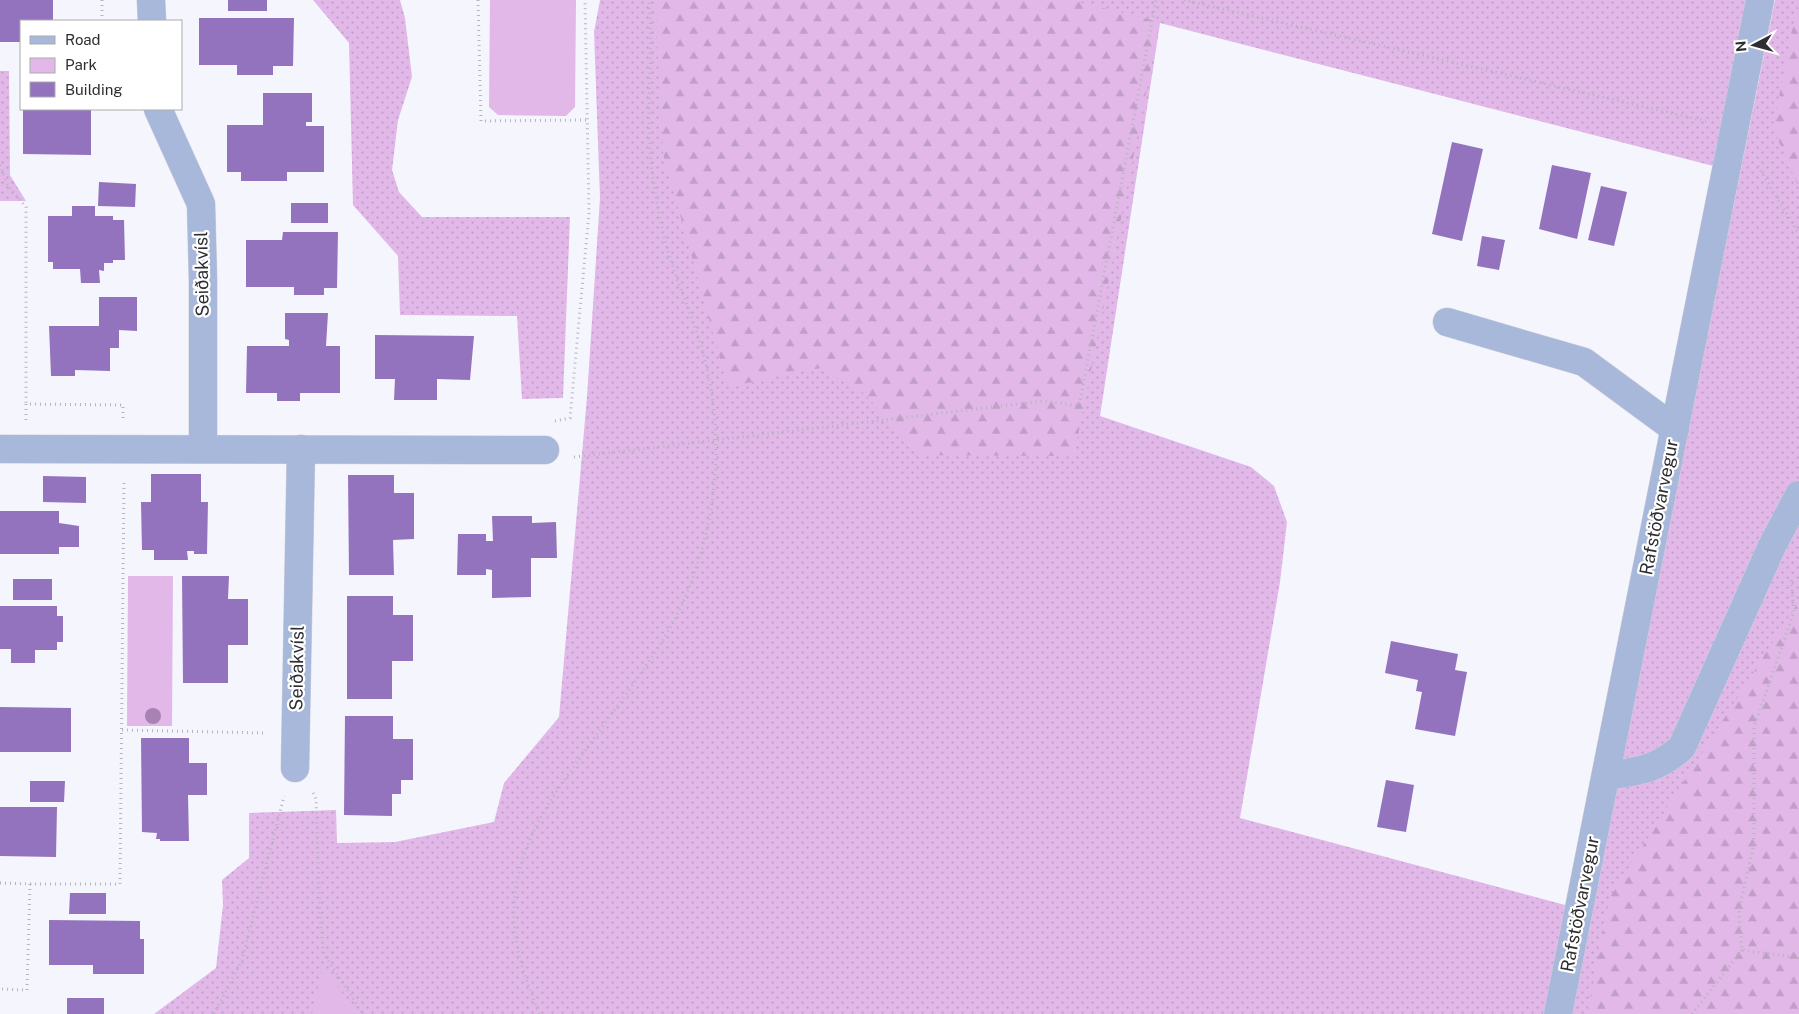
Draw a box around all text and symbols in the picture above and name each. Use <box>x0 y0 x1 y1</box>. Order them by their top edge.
legend <box>20 20 182 110</box>
north arrow <box>1729 20 1779 70</box>
text: Road <box>65 31 101 48</box>
text: N <box>1733 40 1750 53</box>
text: Park <box>65 56 97 73</box>
text: Building <box>65 81 123 98</box>
street label: Seiðakvísl <box>190 231 213 317</box>
street label: Rafstöðvarvegur <box>1635 437 1682 577</box>
street label: Seiðakvísl <box>285 625 308 711</box>
street label: Rafstöðvarvegur <box>1556 834 1603 974</box>

